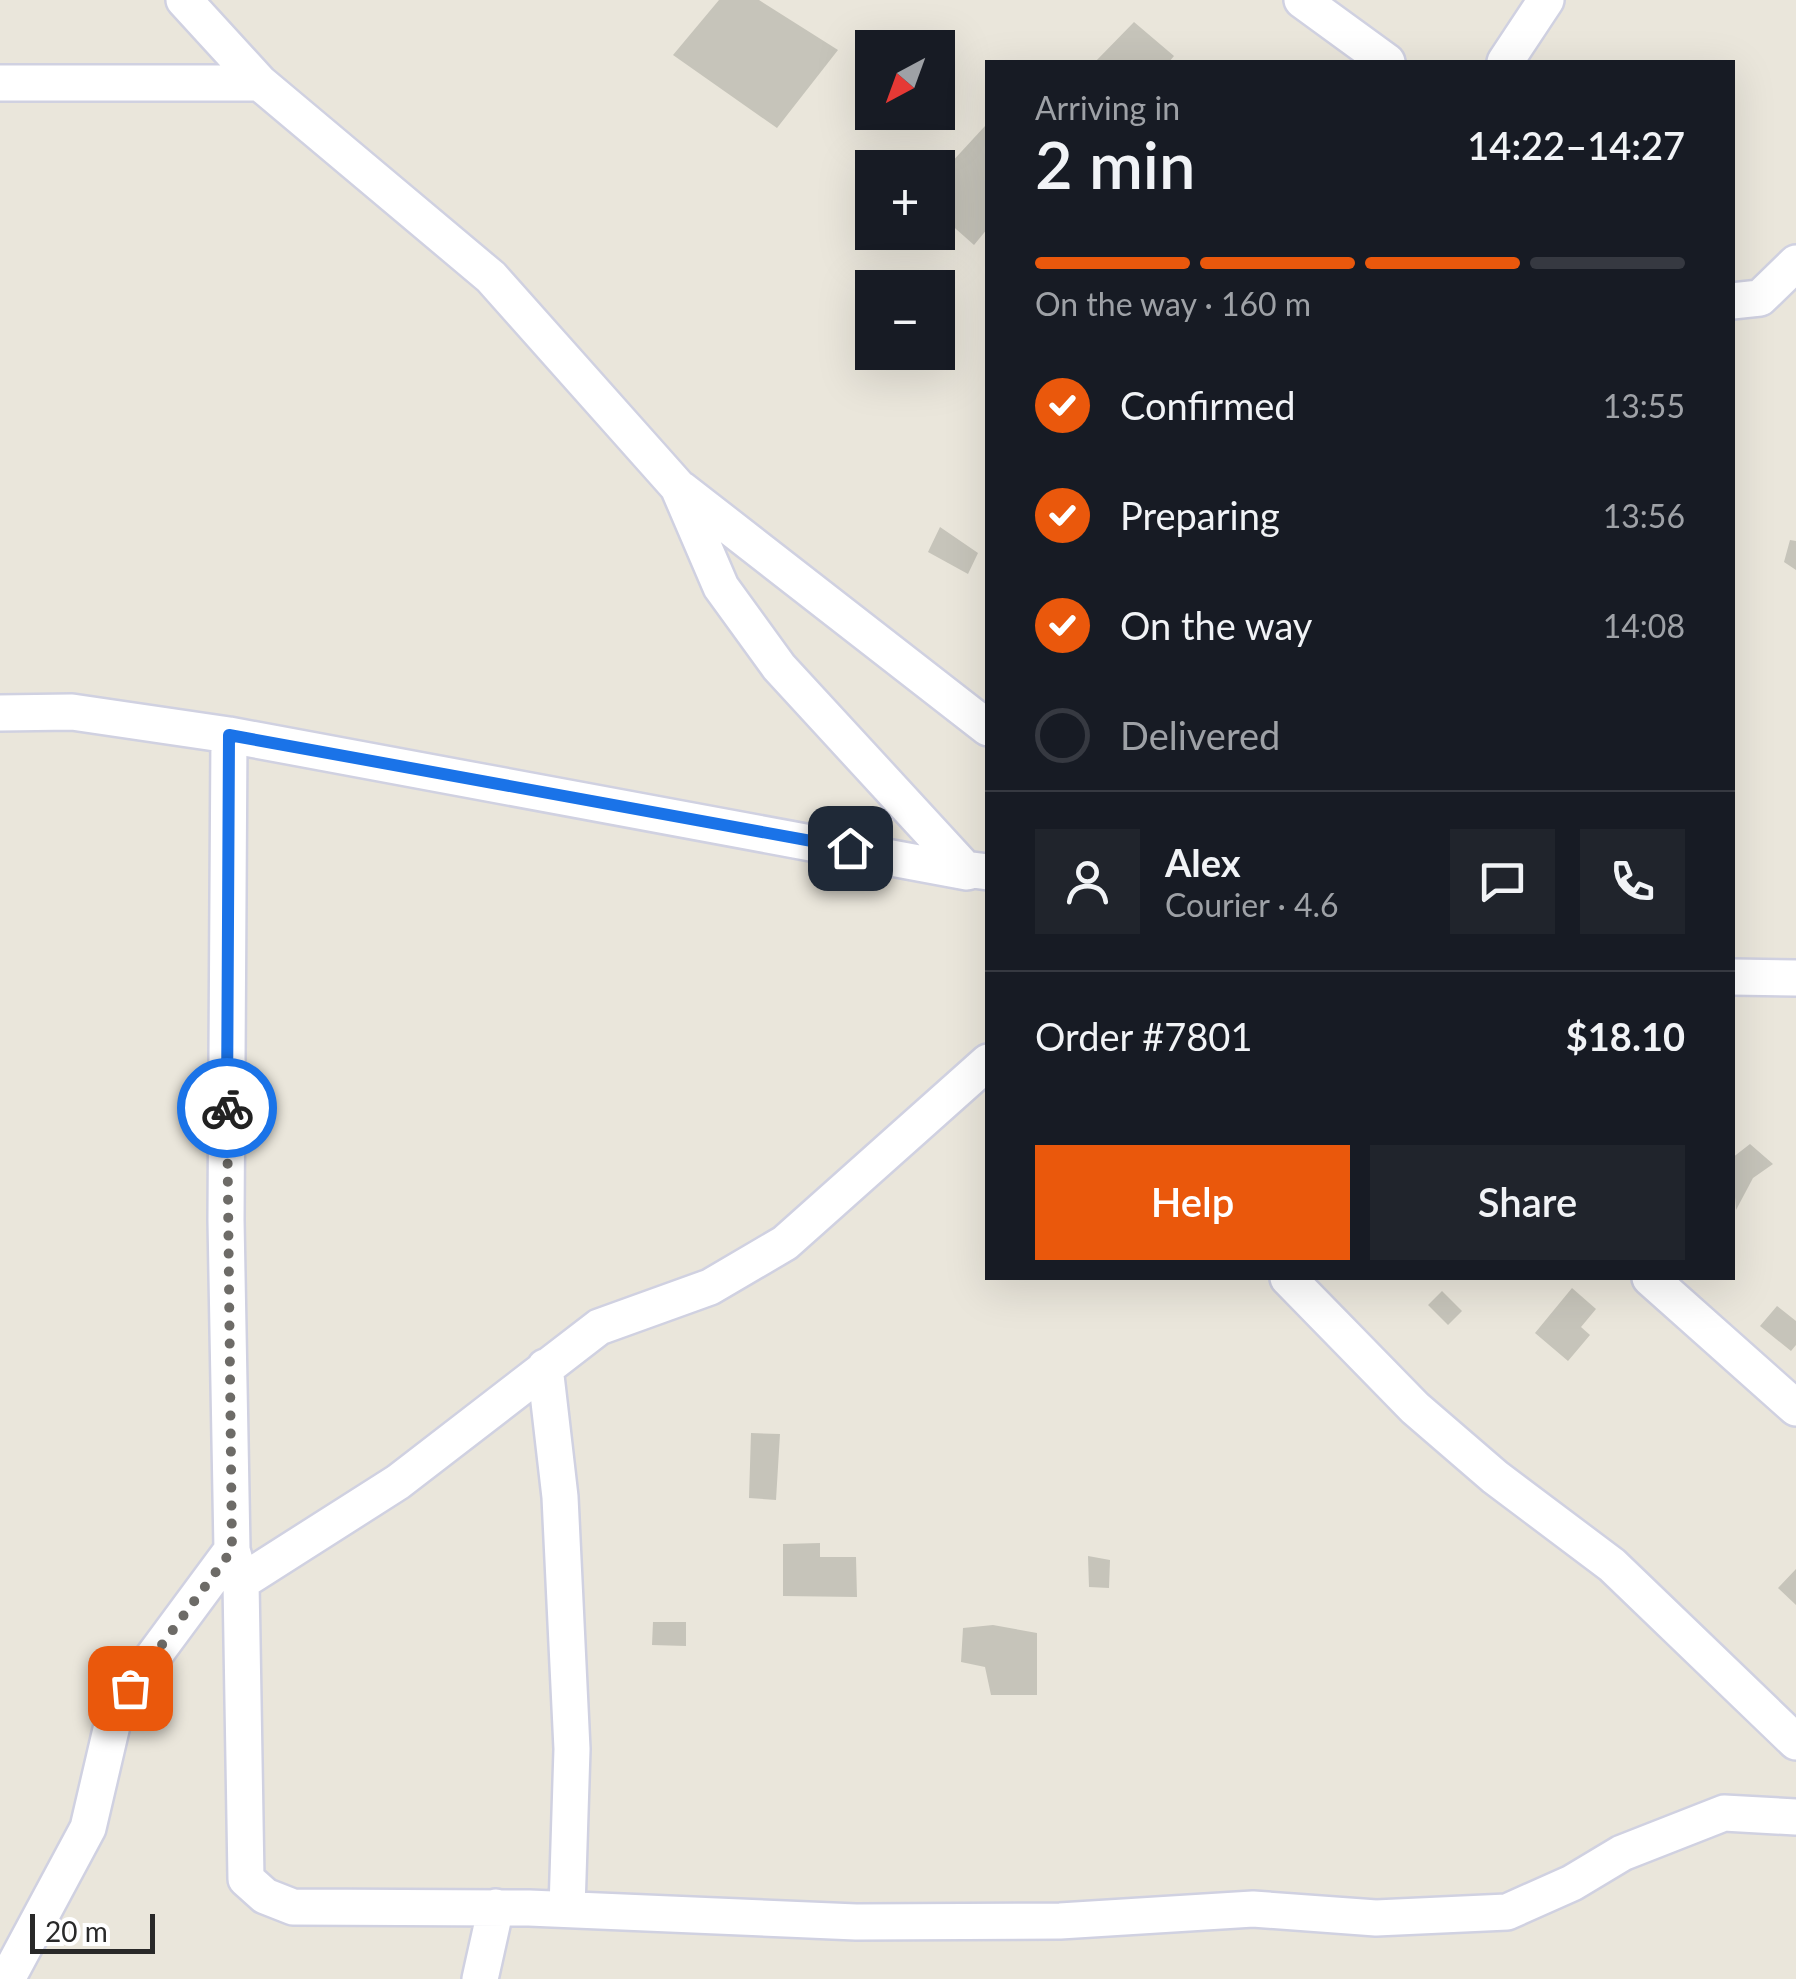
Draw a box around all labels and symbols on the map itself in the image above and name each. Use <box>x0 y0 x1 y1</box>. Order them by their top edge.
north arrow <box>855 30 955 130</box>
pin <box>808 806 893 891</box>
courier <box>177 1058 277 1158</box>
pin <box>88 1646 173 1731</box>
scale bar <box>30 1909 155 1954</box>

